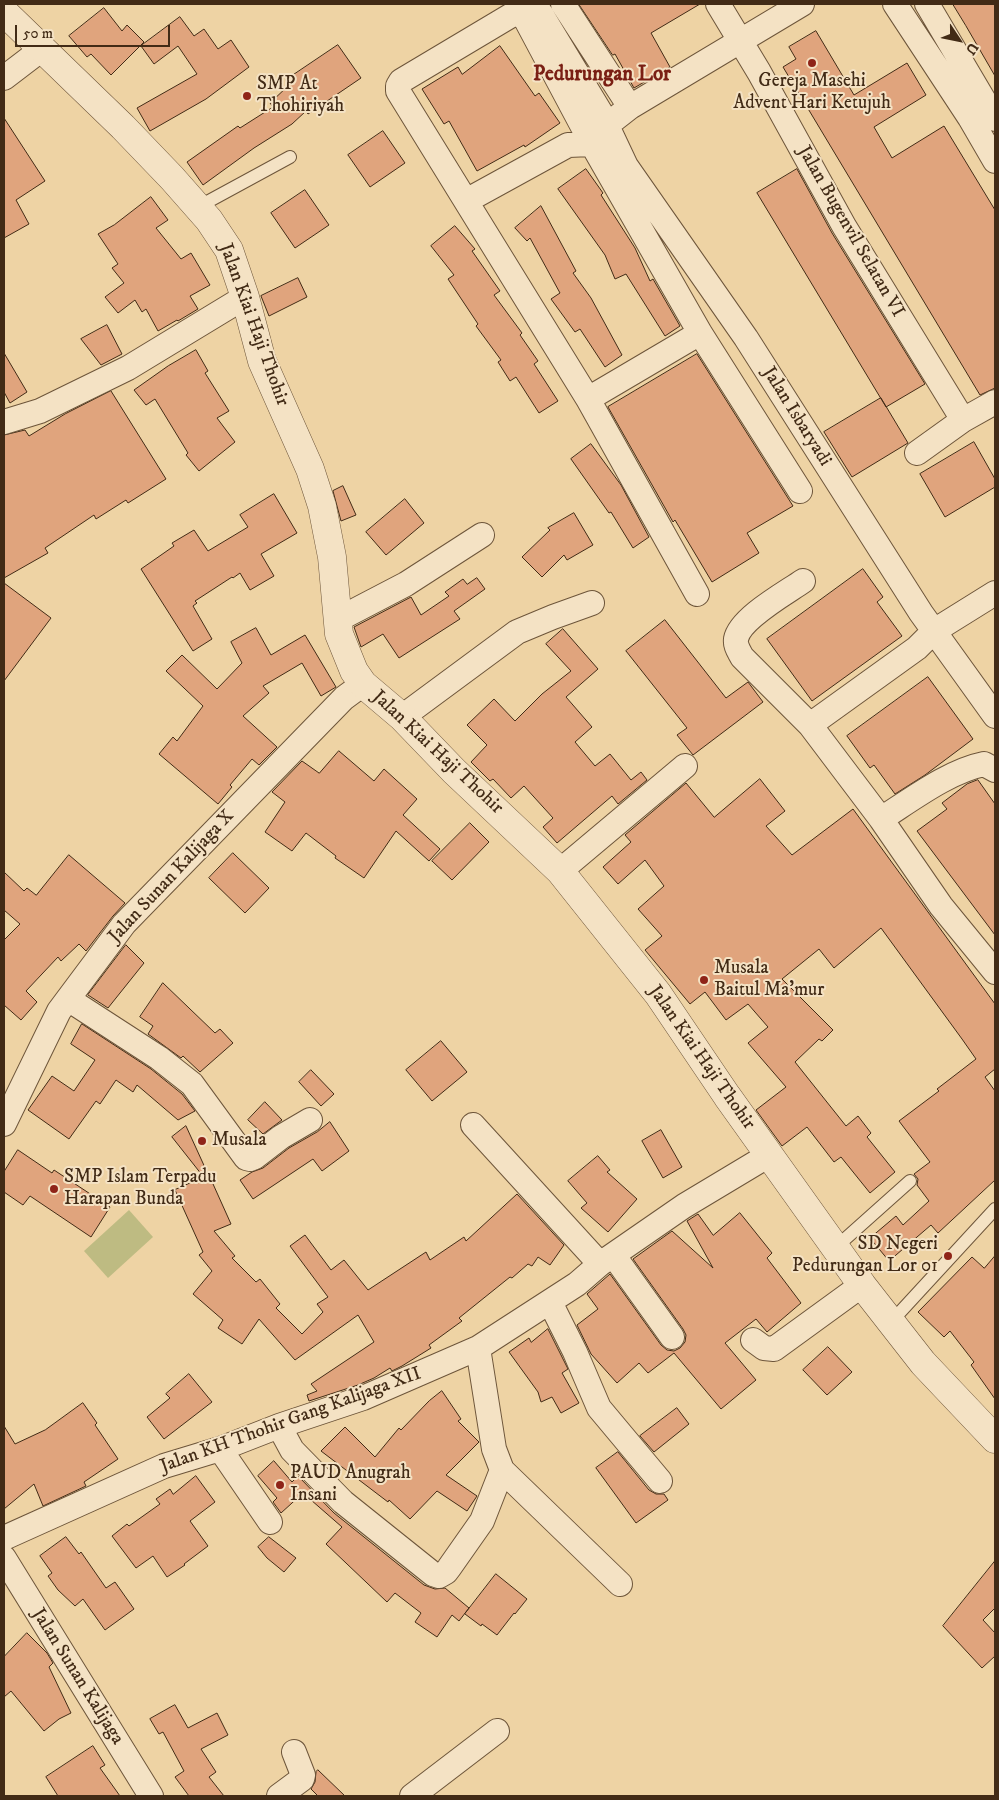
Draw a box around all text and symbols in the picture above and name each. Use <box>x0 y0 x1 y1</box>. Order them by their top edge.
scale bar <box>18 15 172 47</box>
north arrow <box>934 15 984 65</box>
text: 50 m <box>23 24 53 43</box>
text: U <box>961 39 982 58</box>
marker: Gereja Masehi Advent Hari Ketujuh <box>806 57 818 69</box>
district label: Pedurungan Lor <box>533 63 671 89</box>
place label: Gereja Masehi Advent Hari Ketujuh <box>733 71 891 115</box>
place label: SMP At Thohiriyah <box>257 74 344 118</box>
marker: SMP At Thohiriyah <box>241 90 253 102</box>
street label: Jalan Bugenvil Selatan VI <box>792 142 908 322</box>
street label: Jalan Kiai Haji Thohir <box>213 241 293 409</box>
street label: Jalan Isbaryadi <box>756 363 836 471</box>
street label: Jalan Kiai Haji Thohir <box>367 686 507 820</box>
street label: Jalan Sunan Kalijaga X <box>104 806 240 948</box>
place label: Musala Baitul Ma'mur <box>714 958 824 1002</box>
marker: Musala Baitul Ma'mur <box>698 974 710 986</box>
street label: Jalan Kiai Haji Thohir <box>643 981 759 1135</box>
place label: Musala <box>212 1130 266 1152</box>
marker: Musala <box>196 1135 208 1147</box>
place label: SMP Islam Terpadu Harapan Bunda <box>64 1167 216 1211</box>
marker: SMP Islam Terpadu Harapan Bunda <box>48 1183 60 1195</box>
place label: SD Negeri Pedurungan Lor 01 <box>792 1234 938 1278</box>
marker: SD Negeri Pedurungan Lor 01 <box>942 1250 954 1262</box>
street label: Jalan KH Thohir Gang Kalijaga XII <box>157 1363 425 1479</box>
place label: PAUD Anugrah Insani <box>290 1463 411 1507</box>
marker: PAUD Anugrah Insani <box>274 1479 286 1491</box>
street label: Jalan Sunan Kalijaga <box>26 1605 128 1749</box>

